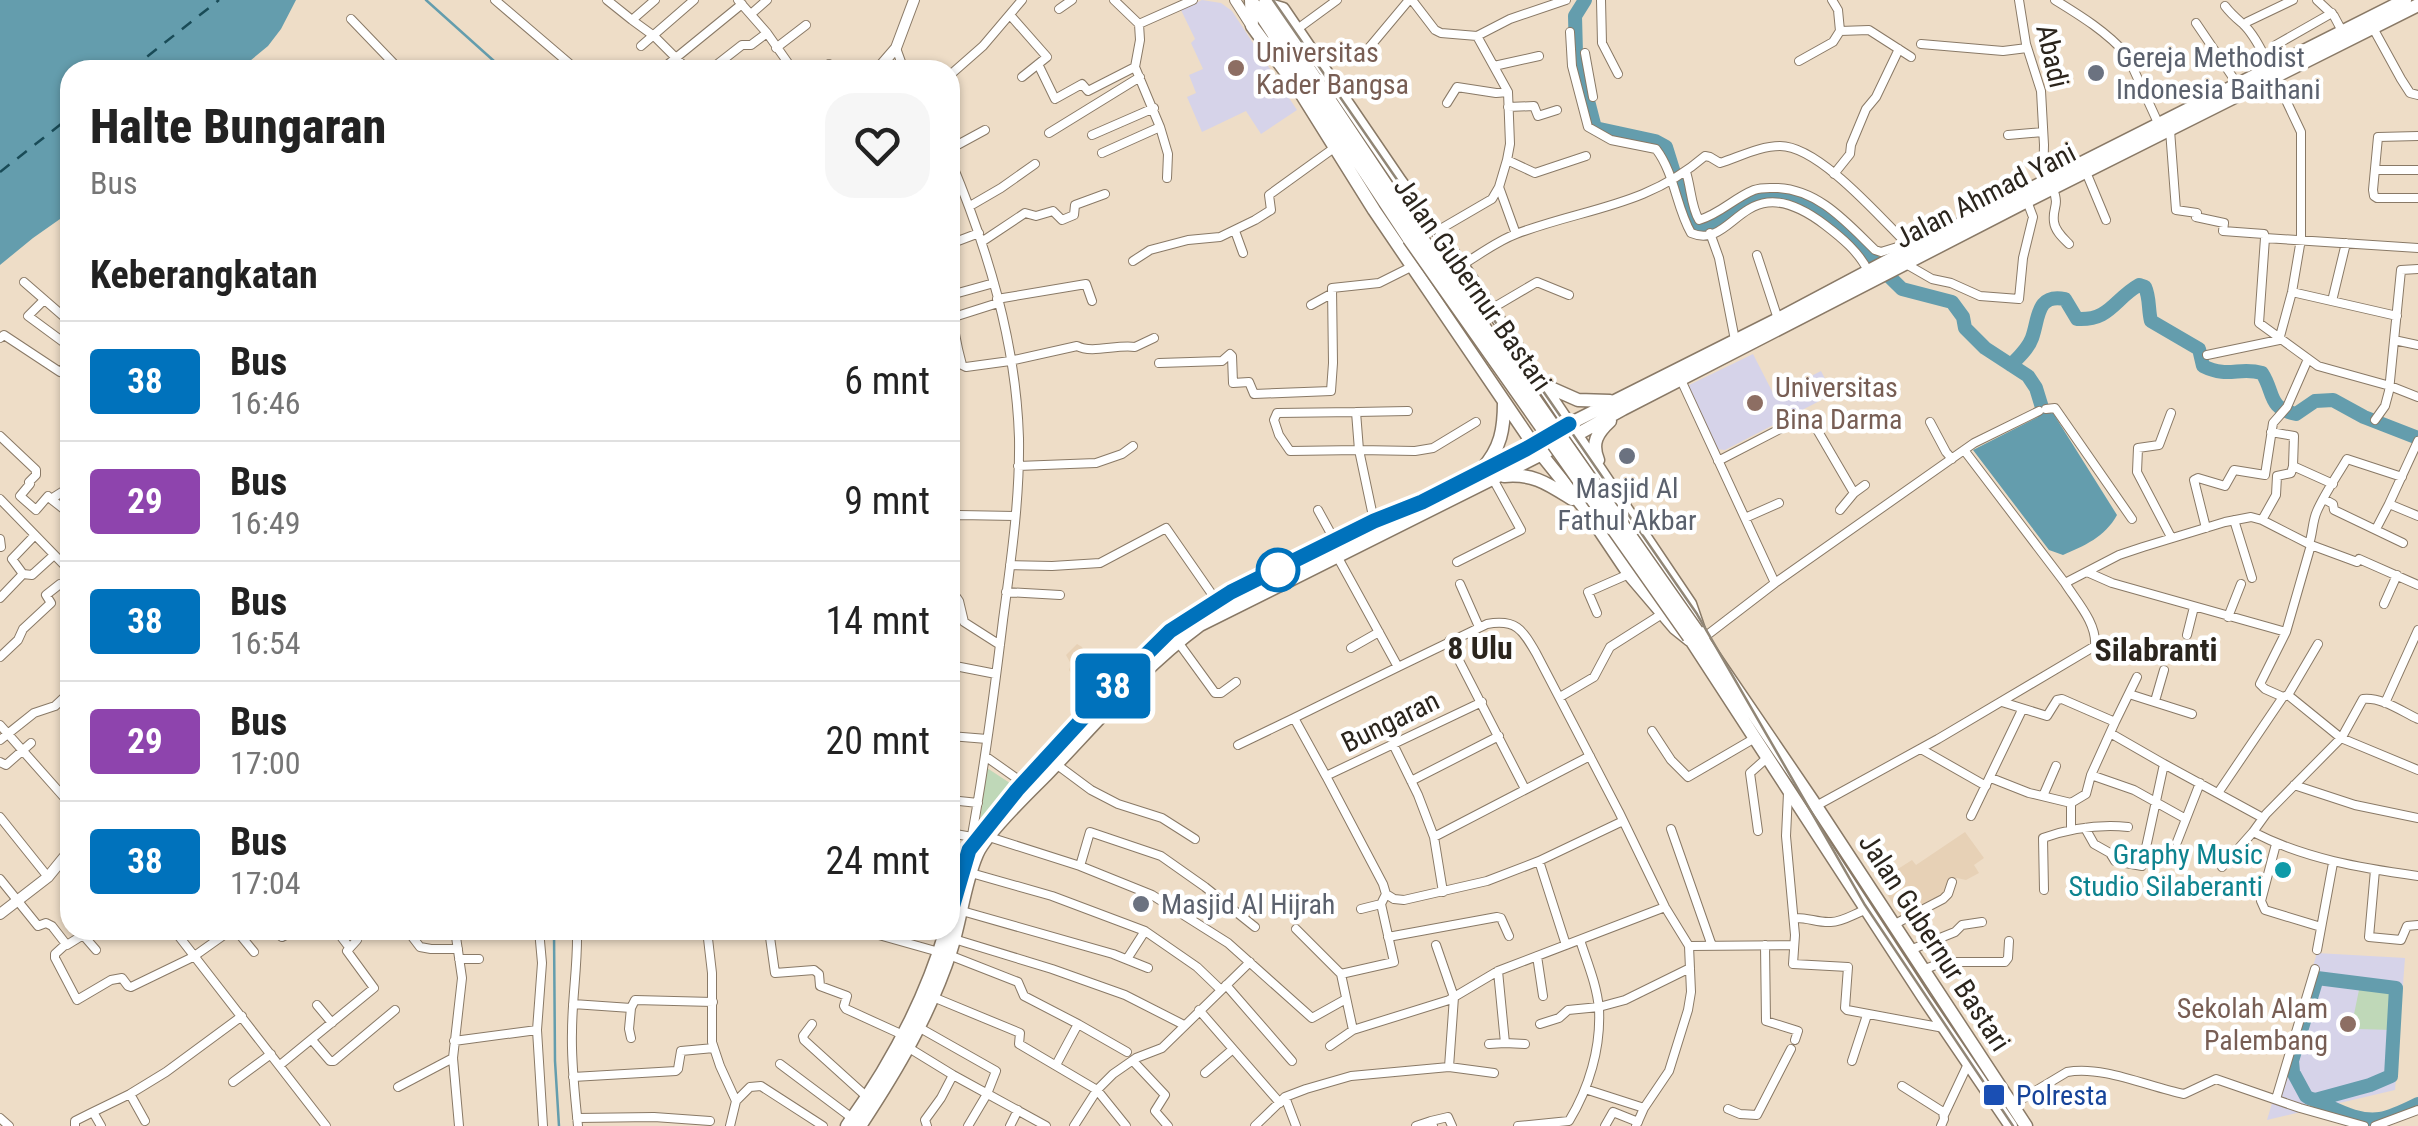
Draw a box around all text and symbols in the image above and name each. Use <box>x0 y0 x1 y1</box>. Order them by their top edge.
street label: Abadi <box>2029 21 2076 91</box>
place label: Universitas Kader Bangsa <box>1256 36 1409 101</box>
place label: Gereja Methodist Indonesia Baithani <box>2116 41 2321 106</box>
marker: Universitas Kader Bangsa <box>1225 57 1247 79</box>
marker: Gereja Methodist Indonesia Baithani <box>2085 62 2107 84</box>
button: heart <box>825 93 930 198</box>
text: Halte Bungaran <box>90 98 386 155</box>
street label: Jalan Ahmad Yani <box>1889 136 2081 255</box>
text: Bus <box>90 164 138 202</box>
street label: Jalan Gubernur Bastari <box>1387 171 1559 397</box>
text: Keberangkatan <box>90 253 318 297</box>
text: Bus <box>230 340 287 384</box>
text: 6 mnt <box>844 359 930 403</box>
text: 38 <box>127 361 163 402</box>
place label: Universitas Bina Darma <box>1775 371 1903 436</box>
text: 16:46 <box>230 384 301 422</box>
marker: Universitas Bina Darma <box>1744 392 1766 414</box>
marker: Masjid Al Fathul Akbar <box>1616 445 1638 467</box>
text: Bus <box>230 460 287 504</box>
place label: Masjid Al Fathul Akbar <box>1557 472 1697 537</box>
text: 9 mnt <box>844 479 930 523</box>
text: 29 <box>127 481 163 522</box>
text: 16:49 <box>230 504 301 542</box>
unlabelled marker <box>1257 549 1299 591</box>
text: Bus <box>230 580 287 624</box>
text: 14 mnt <box>826 599 930 643</box>
text: 38 <box>127 601 163 642</box>
text: 16:54 <box>230 624 301 662</box>
district label: 8 Ulu <box>1447 629 1513 667</box>
district label: Silabranti <box>2094 631 2218 669</box>
line badge: 38 <box>1068 654 1158 718</box>
text: 38 <box>1095 666 1131 707</box>
street label: Bungaran <box>1336 684 1444 759</box>
text: Bus <box>230 700 287 744</box>
text: 20 mnt <box>826 719 930 763</box>
text: 29 <box>127 721 163 762</box>
text: 17:00 <box>230 744 301 782</box>
text: Bus <box>230 820 287 864</box>
street label: Jalan Gubernur Bastari <box>1852 827 2017 1057</box>
place label: Graphy Music Studio Silaberanti <box>2068 838 2263 903</box>
text: 24 mnt <box>826 839 930 883</box>
text: 38 <box>127 841 163 882</box>
marker: Graphy Music Studio Silaberanti <box>2272 859 2294 881</box>
text: 17:04 <box>230 864 301 902</box>
place label: Masjid Al Hijrah <box>1161 888 1335 921</box>
marker: Masjid Al Hijrah <box>1130 893 1152 915</box>
place label: Sekolah Alam Palembang <box>2177 992 2328 1057</box>
marker: Sekolah Alam Palembang <box>2337 1013 2359 1035</box>
place label: Polresta <box>2016 1079 2108 1112</box>
marker: Polresta <box>1981 1082 2007 1108</box>

